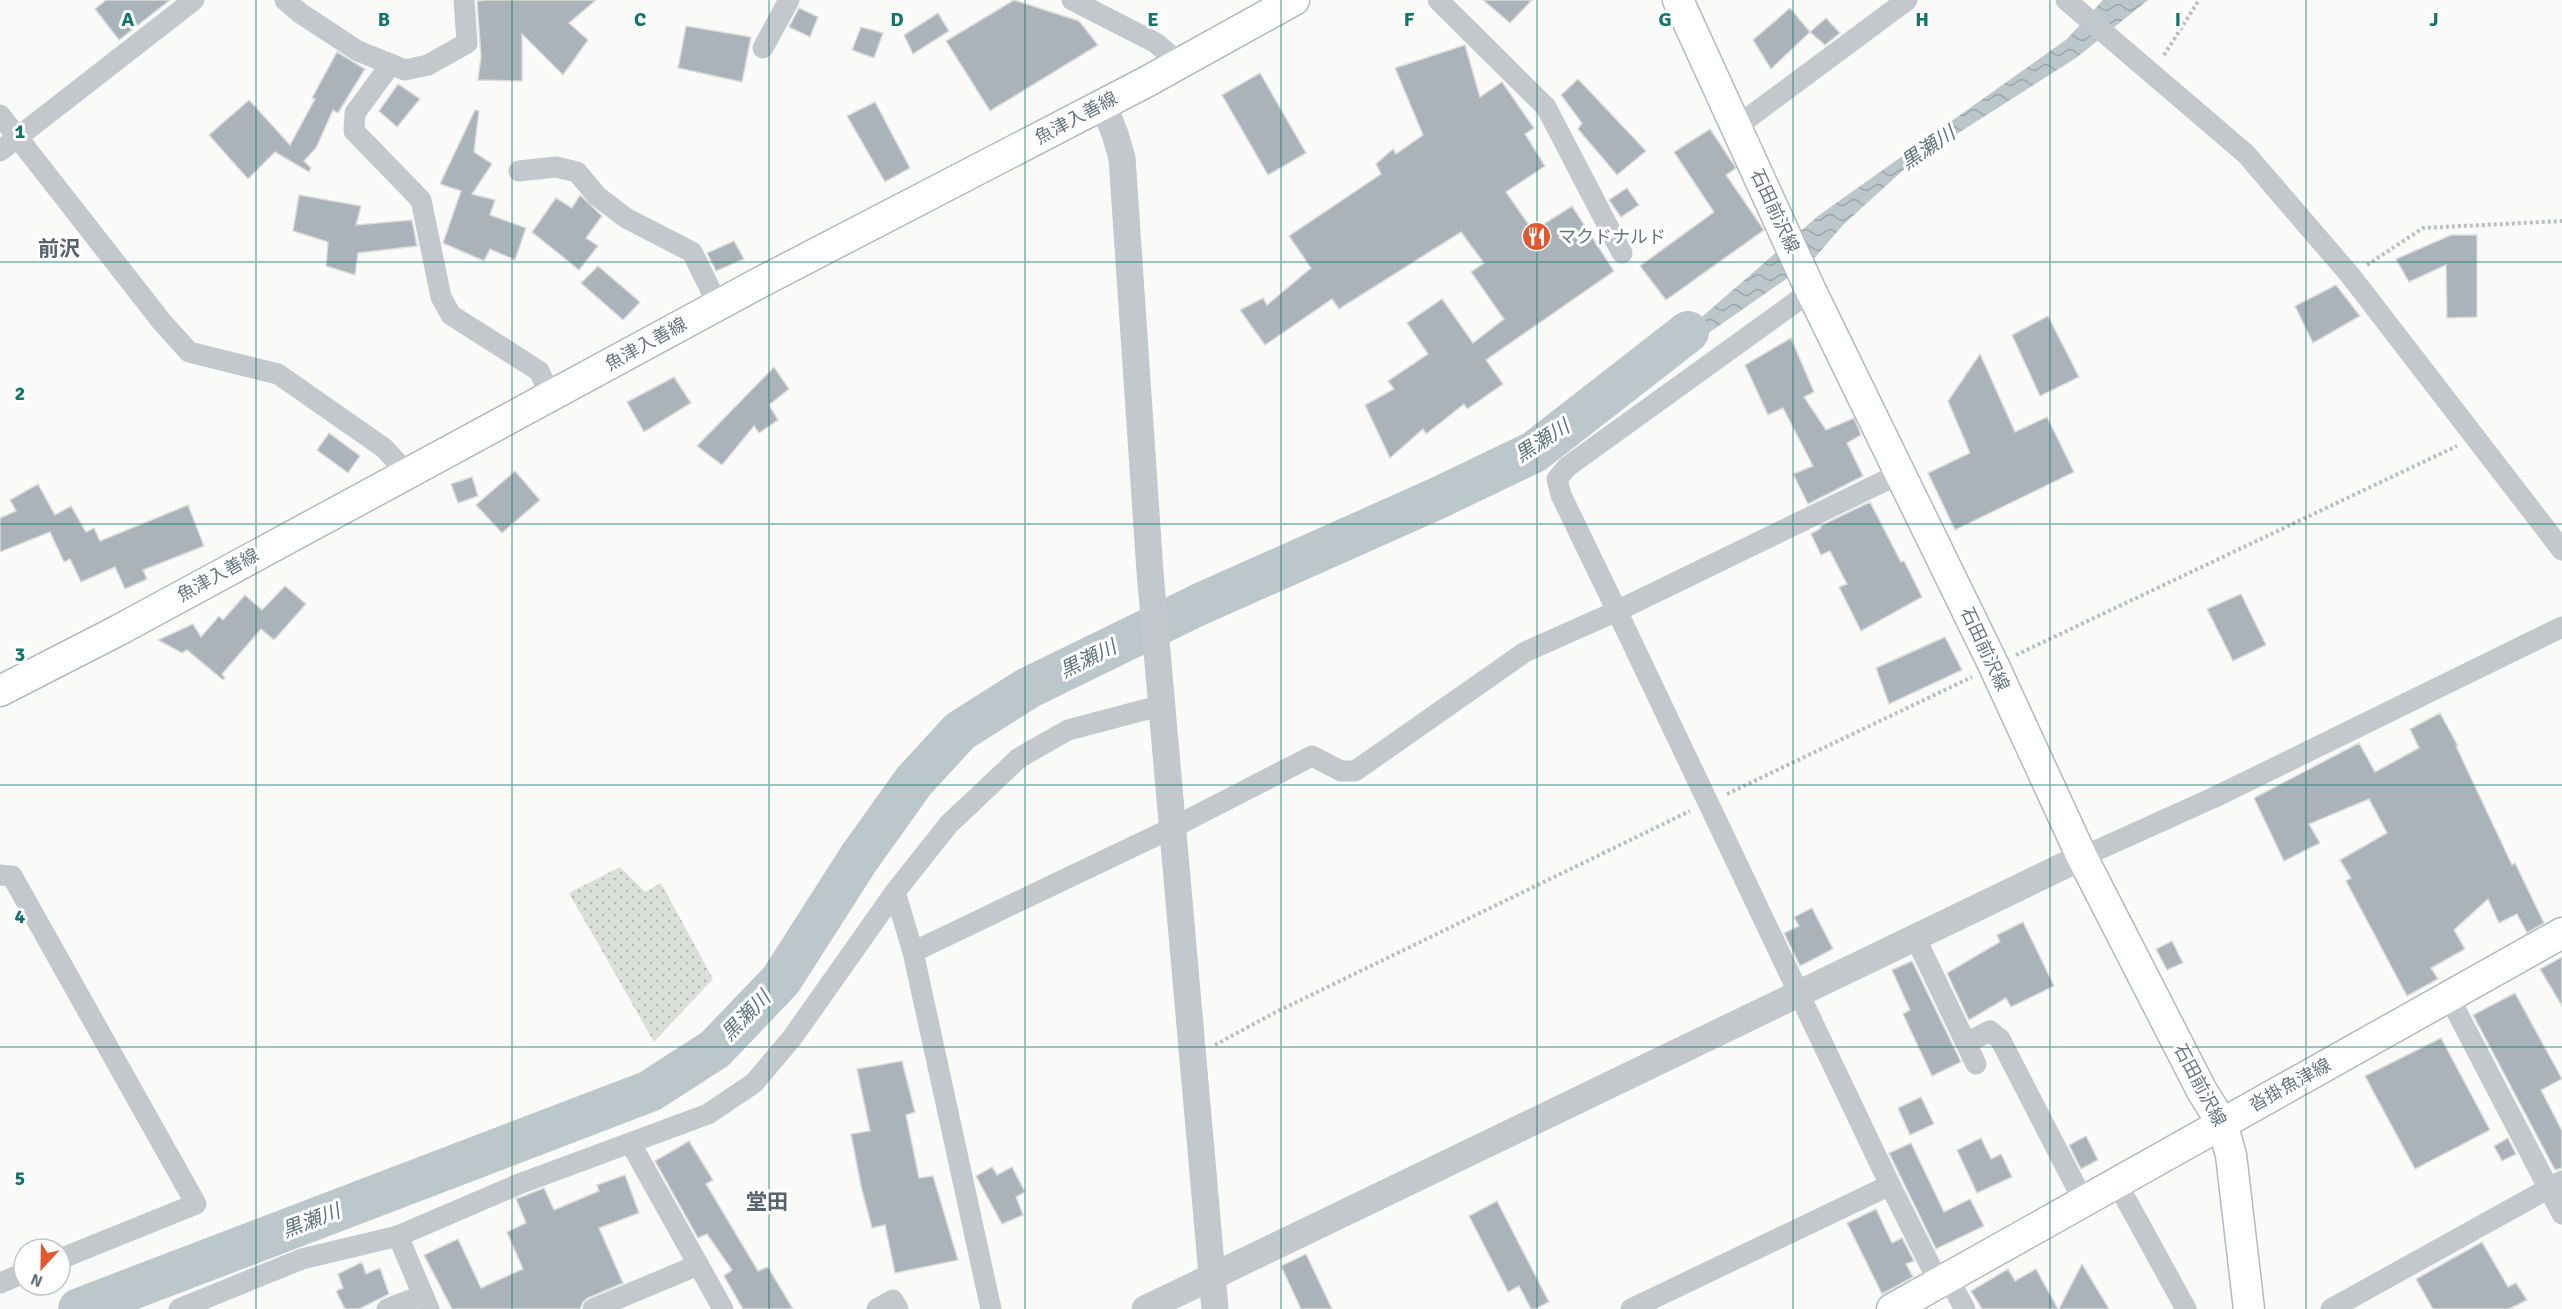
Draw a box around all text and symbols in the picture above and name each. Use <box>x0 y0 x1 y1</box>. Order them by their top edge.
text: A <box>122 7 135 32</box>
text: B <box>378 7 390 32</box>
text: C <box>634 7 646 32</box>
text: D <box>890 7 904 32</box>
text: E <box>1147 7 1159 32</box>
text: F <box>1404 7 1415 32</box>
text: G <box>1658 7 1672 32</box>
text: H <box>1915 7 1929 32</box>
text: I <box>2175 7 2181 32</box>
text: J <box>2429 7 2439 32</box>
street label: 魚津入善線 <box>1031 87 1121 149</box>
text: 1 <box>15 119 26 144</box>
water label: 黒瀬川 <box>1896 120 1962 175</box>
street label: 石田前沢線 <box>1746 166 1804 256</box>
restaurant icon: マクドナルド <box>1521 221 1553 253</box>
place label: マクドナルド <box>1558 226 1666 248</box>
district label: 前沢 <box>38 236 80 262</box>
street label: 魚津入善線 <box>601 313 691 375</box>
text: 2 <box>15 381 25 406</box>
water label: 黒瀬川 <box>1510 413 1576 468</box>
street label: 魚津入善線 <box>173 544 263 606</box>
street label: 石田前沢線 <box>1956 604 2014 694</box>
water label: 黒瀬川 <box>1056 634 1122 683</box>
text: 3 <box>15 642 25 667</box>
text: 4 <box>15 904 26 929</box>
water label: 黒瀬川 <box>716 984 777 1046</box>
street label: 石田前沢線 <box>2169 1040 2231 1130</box>
street label: 沓掛魚津線 <box>2245 1054 2335 1116</box>
text: 5 <box>15 1166 25 1191</box>
district label: 堂田 <box>746 1189 788 1215</box>
water label: 黒瀬川 <box>279 1198 345 1243</box>
north arrow <box>12 1237 72 1297</box>
text: N <box>28 1269 46 1291</box>

